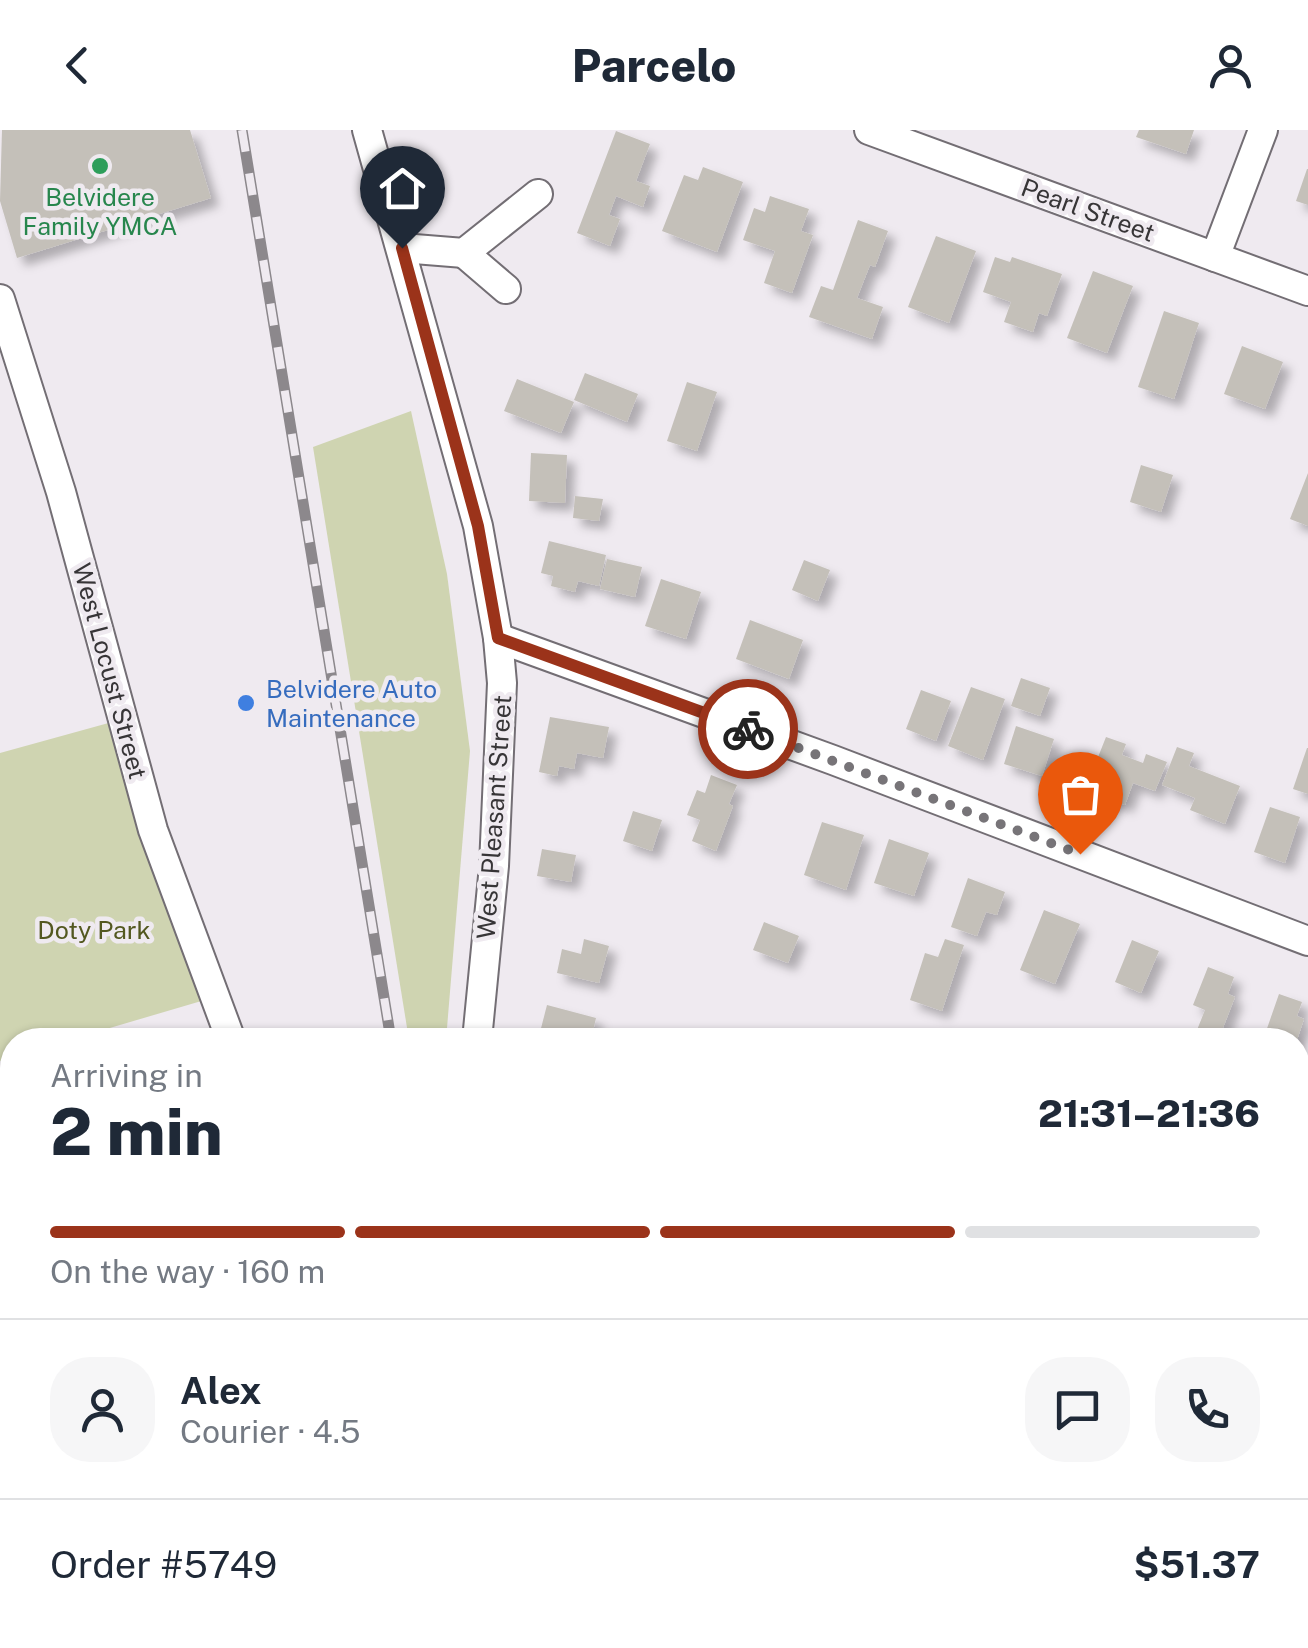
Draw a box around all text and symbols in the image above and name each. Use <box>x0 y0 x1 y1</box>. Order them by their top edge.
icon: back <box>50 38 105 93</box>
icon: person <box>1203 38 1258 93</box>
text: Parcelo <box>572 39 736 92</box>
pin <box>360 146 445 249</box>
marker: Belvidere Family YMCA <box>89 155 111 177</box>
icon: home <box>375 161 430 216</box>
street label: Pearl Street <box>1017 172 1159 248</box>
place label: Belvidere Family YMCA <box>23 182 177 241</box>
street label: West Locust Street <box>67 560 153 782</box>
place label: Belvidere Auto Maintenance <box>266 674 437 733</box>
courier <box>698 679 798 779</box>
marker: Belvidere Auto Maintenance <box>235 692 257 714</box>
street label: West Pleasant Street <box>471 694 517 940</box>
icon: bike <box>721 702 776 757</box>
pin <box>1038 752 1123 855</box>
icon: bag <box>1053 767 1108 822</box>
park label: Doty Park <box>37 915 151 945</box>
text: Arriving in <box>50 1057 203 1094</box>
text: 21:31–21:36 <box>1038 1091 1260 1136</box>
text: 2 min <box>50 1093 223 1170</box>
text: On the way · 160 m <box>50 1253 325 1290</box>
button: person <box>50 1357 155 1462</box>
button: chat <box>1025 1357 1130 1462</box>
button: phone <box>1155 1357 1260 1462</box>
text: Alex <box>180 1368 262 1413</box>
text: Courier · 4.5 <box>180 1413 360 1450</box>
text: Order #5749 <box>50 1542 277 1587</box>
text: $51.37 <box>1134 1542 1260 1587</box>

